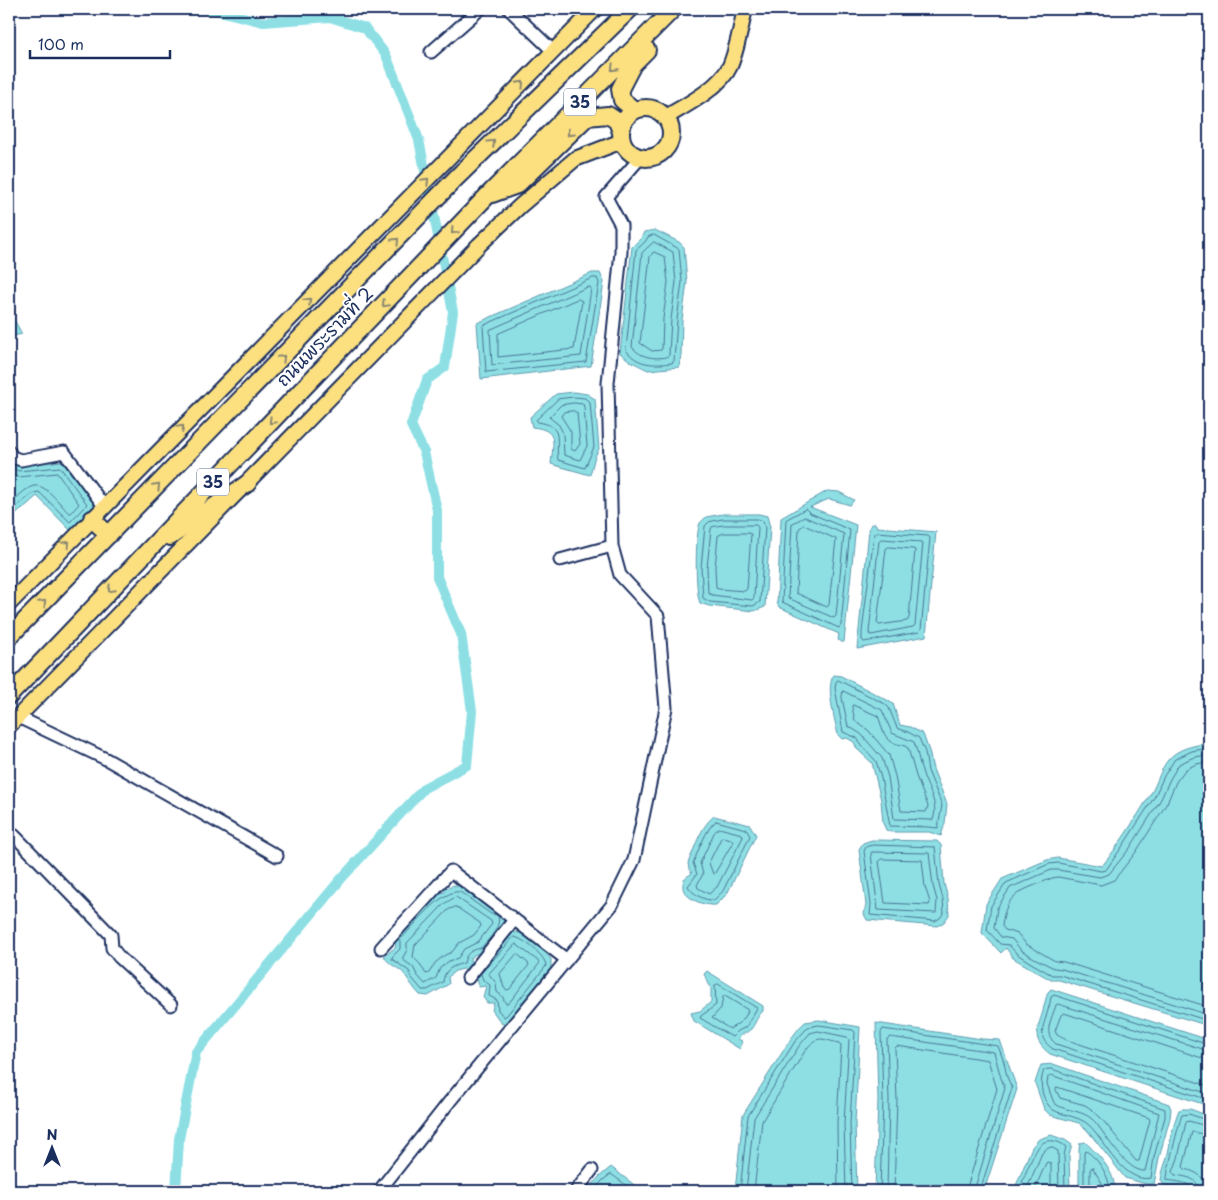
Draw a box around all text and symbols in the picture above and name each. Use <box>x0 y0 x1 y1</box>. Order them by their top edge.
scale bar <box>30 28 170 60</box>
text: 100 m <box>38 32 84 55</box>
one-way arrow <box>611 62 620 71</box>
one-way arrow <box>516 80 525 89</box>
road number: 35 <box>564 88 596 115</box>
one-way arrow <box>567 127 576 136</box>
one-way arrow <box>486 140 495 149</box>
one-way arrow <box>421 178 430 187</box>
one-way arrow <box>451 225 460 234</box>
one-way arrow <box>390 238 399 247</box>
street label: ถนนพระรามที่ 2 <box>267 278 379 392</box>
one-way arrow <box>302 297 311 306</box>
one-way arrow <box>381 298 390 307</box>
one-way arrow <box>276 354 285 363</box>
one-way arrow <box>269 416 278 425</box>
one-way arrow <box>175 425 184 434</box>
road number: 35 <box>197 468 229 496</box>
one-way arrow <box>151 483 160 492</box>
one-way arrow <box>61 541 70 550</box>
one-way arrow <box>108 583 117 592</box>
one-way arrow <box>37 599 46 608</box>
north arrow <box>28 1122 78 1172</box>
text: N <box>46 1124 58 1145</box>

